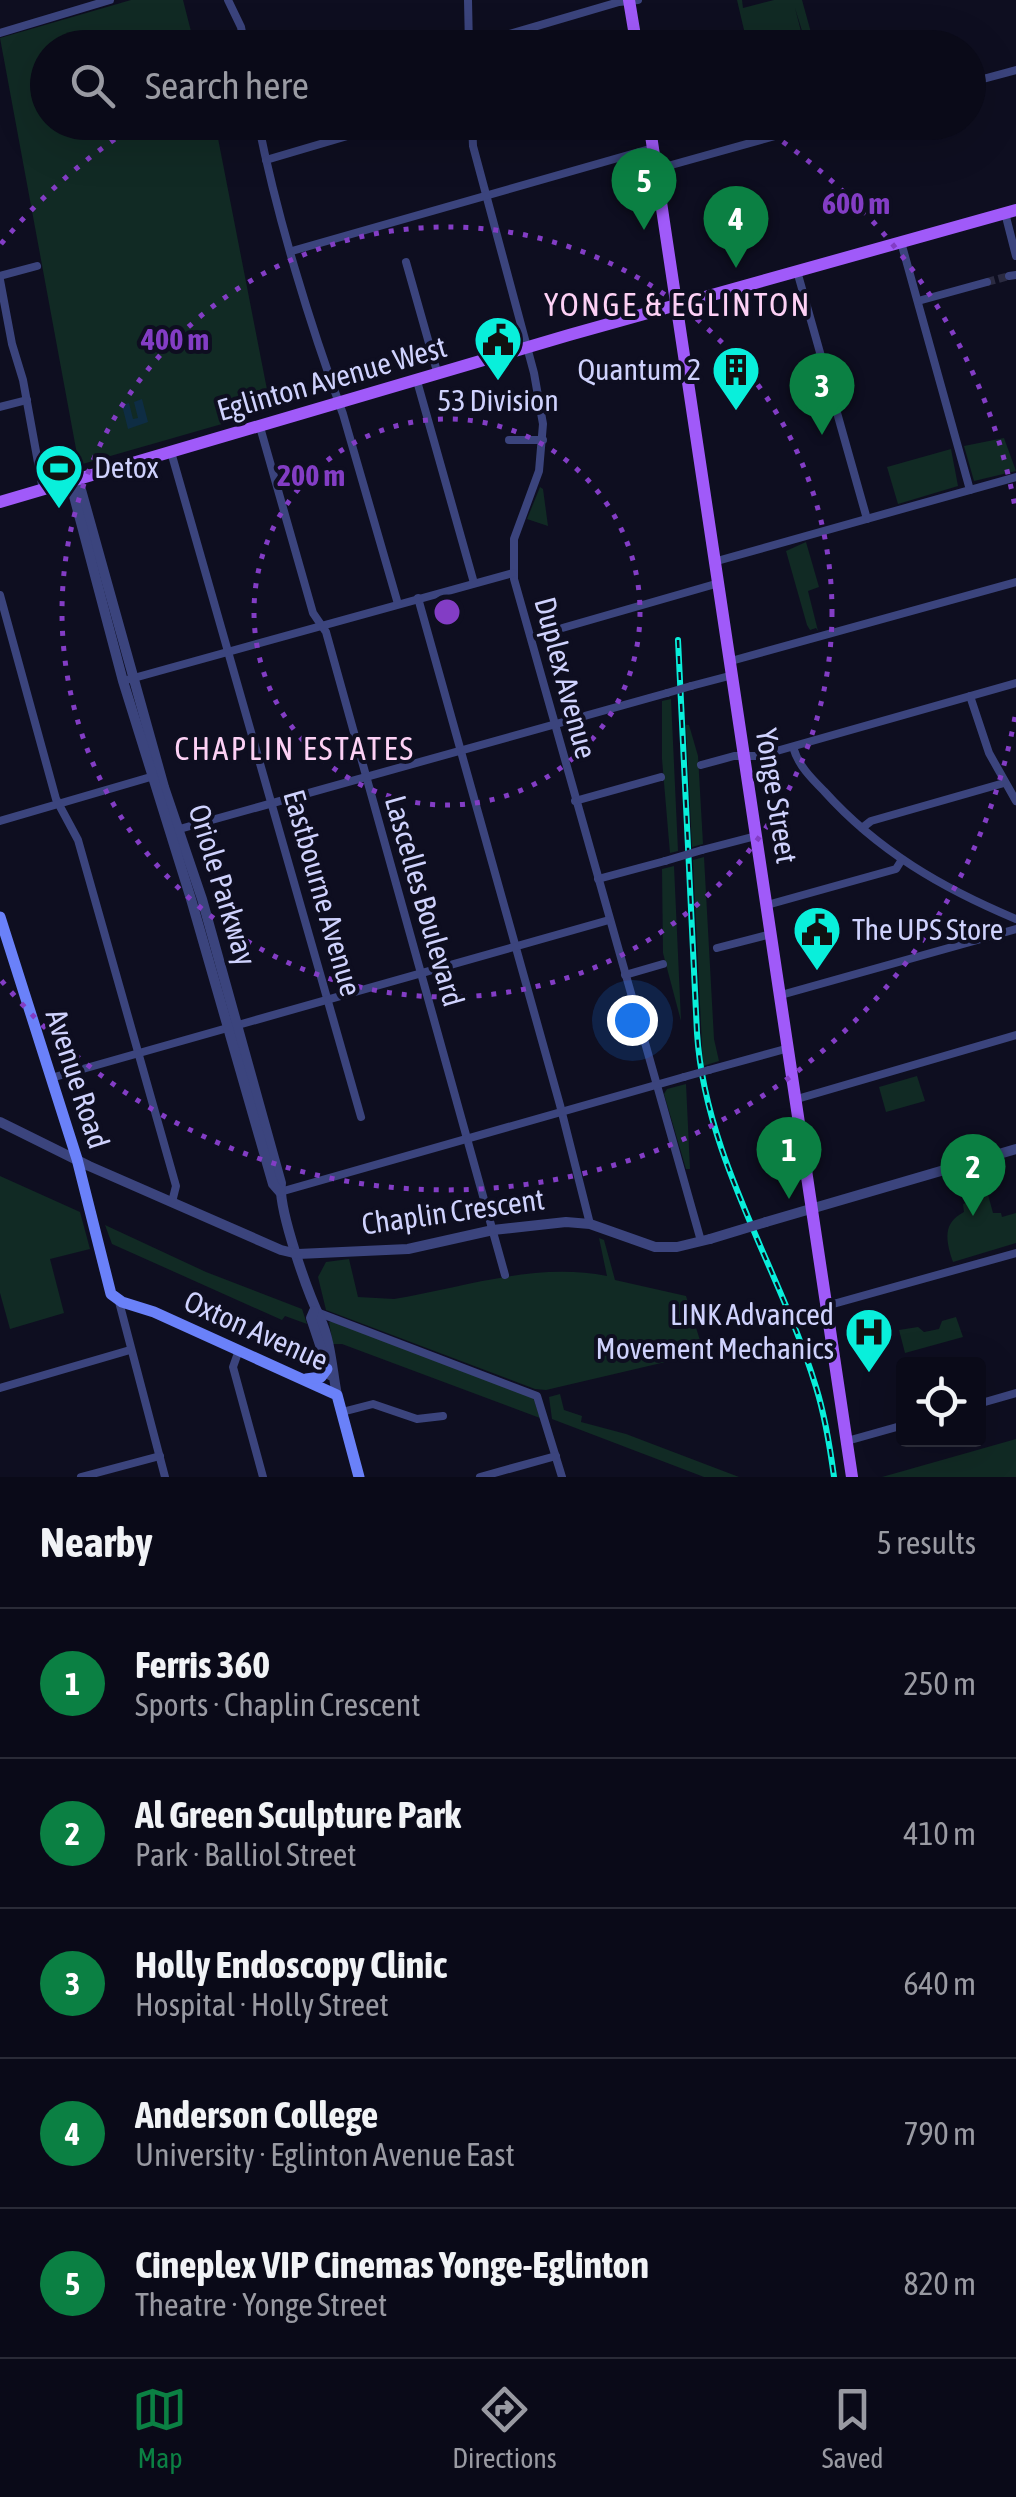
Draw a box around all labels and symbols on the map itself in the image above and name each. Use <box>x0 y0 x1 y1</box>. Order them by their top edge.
pin: 5 <box>612 148 676 230</box>
pin: 4 <box>704 186 768 268</box>
text: 600 m <box>822 186 890 220</box>
district label: YONGE & EGLINTON <box>544 286 812 323</box>
public building icon: 53 Division <box>472 314 524 382</box>
text: 400 m <box>140 322 209 356</box>
street label: Eglinton Avenue West <box>213 329 450 427</box>
building icon: Quantum 2 <box>710 344 762 412</box>
place label: Quantum 2 <box>578 352 701 386</box>
pin: 3 <box>790 352 854 435</box>
place label: 53 Division <box>437 383 559 417</box>
sports icon: Detox <box>33 442 85 510</box>
place label: Detox <box>94 450 159 484</box>
text: 200 m <box>277 458 345 492</box>
street label: Duplex Avenue <box>528 593 604 762</box>
centre of rings <box>429 594 465 630</box>
street label: Yonge Street <box>750 726 804 866</box>
district label: CHAPLIN ESTATES <box>174 730 416 767</box>
street label: Eastbourne Avenue <box>277 786 369 1000</box>
street label: Lascelles Boulevard <box>379 791 471 1010</box>
street label: Oriole Parkway <box>182 800 264 969</box>
public building icon: The UPS Store <box>791 904 843 972</box>
place label: The UPS Store <box>852 912 1003 946</box>
your location <box>607 995 658 1046</box>
street label: Avenue Road <box>39 1005 116 1153</box>
pin: 1 <box>756 1116 822 1199</box>
pin: 2 <box>940 1134 1006 1216</box>
street label: Chaplin Crescent <box>359 1181 546 1241</box>
street label: Oxton Avenue <box>179 1283 334 1377</box>
place label: LINK Advanced Movement Mechanics <box>596 1297 834 1365</box>
hospital icon: LINK Advanced Movement Mechanics <box>843 1306 895 1374</box>

